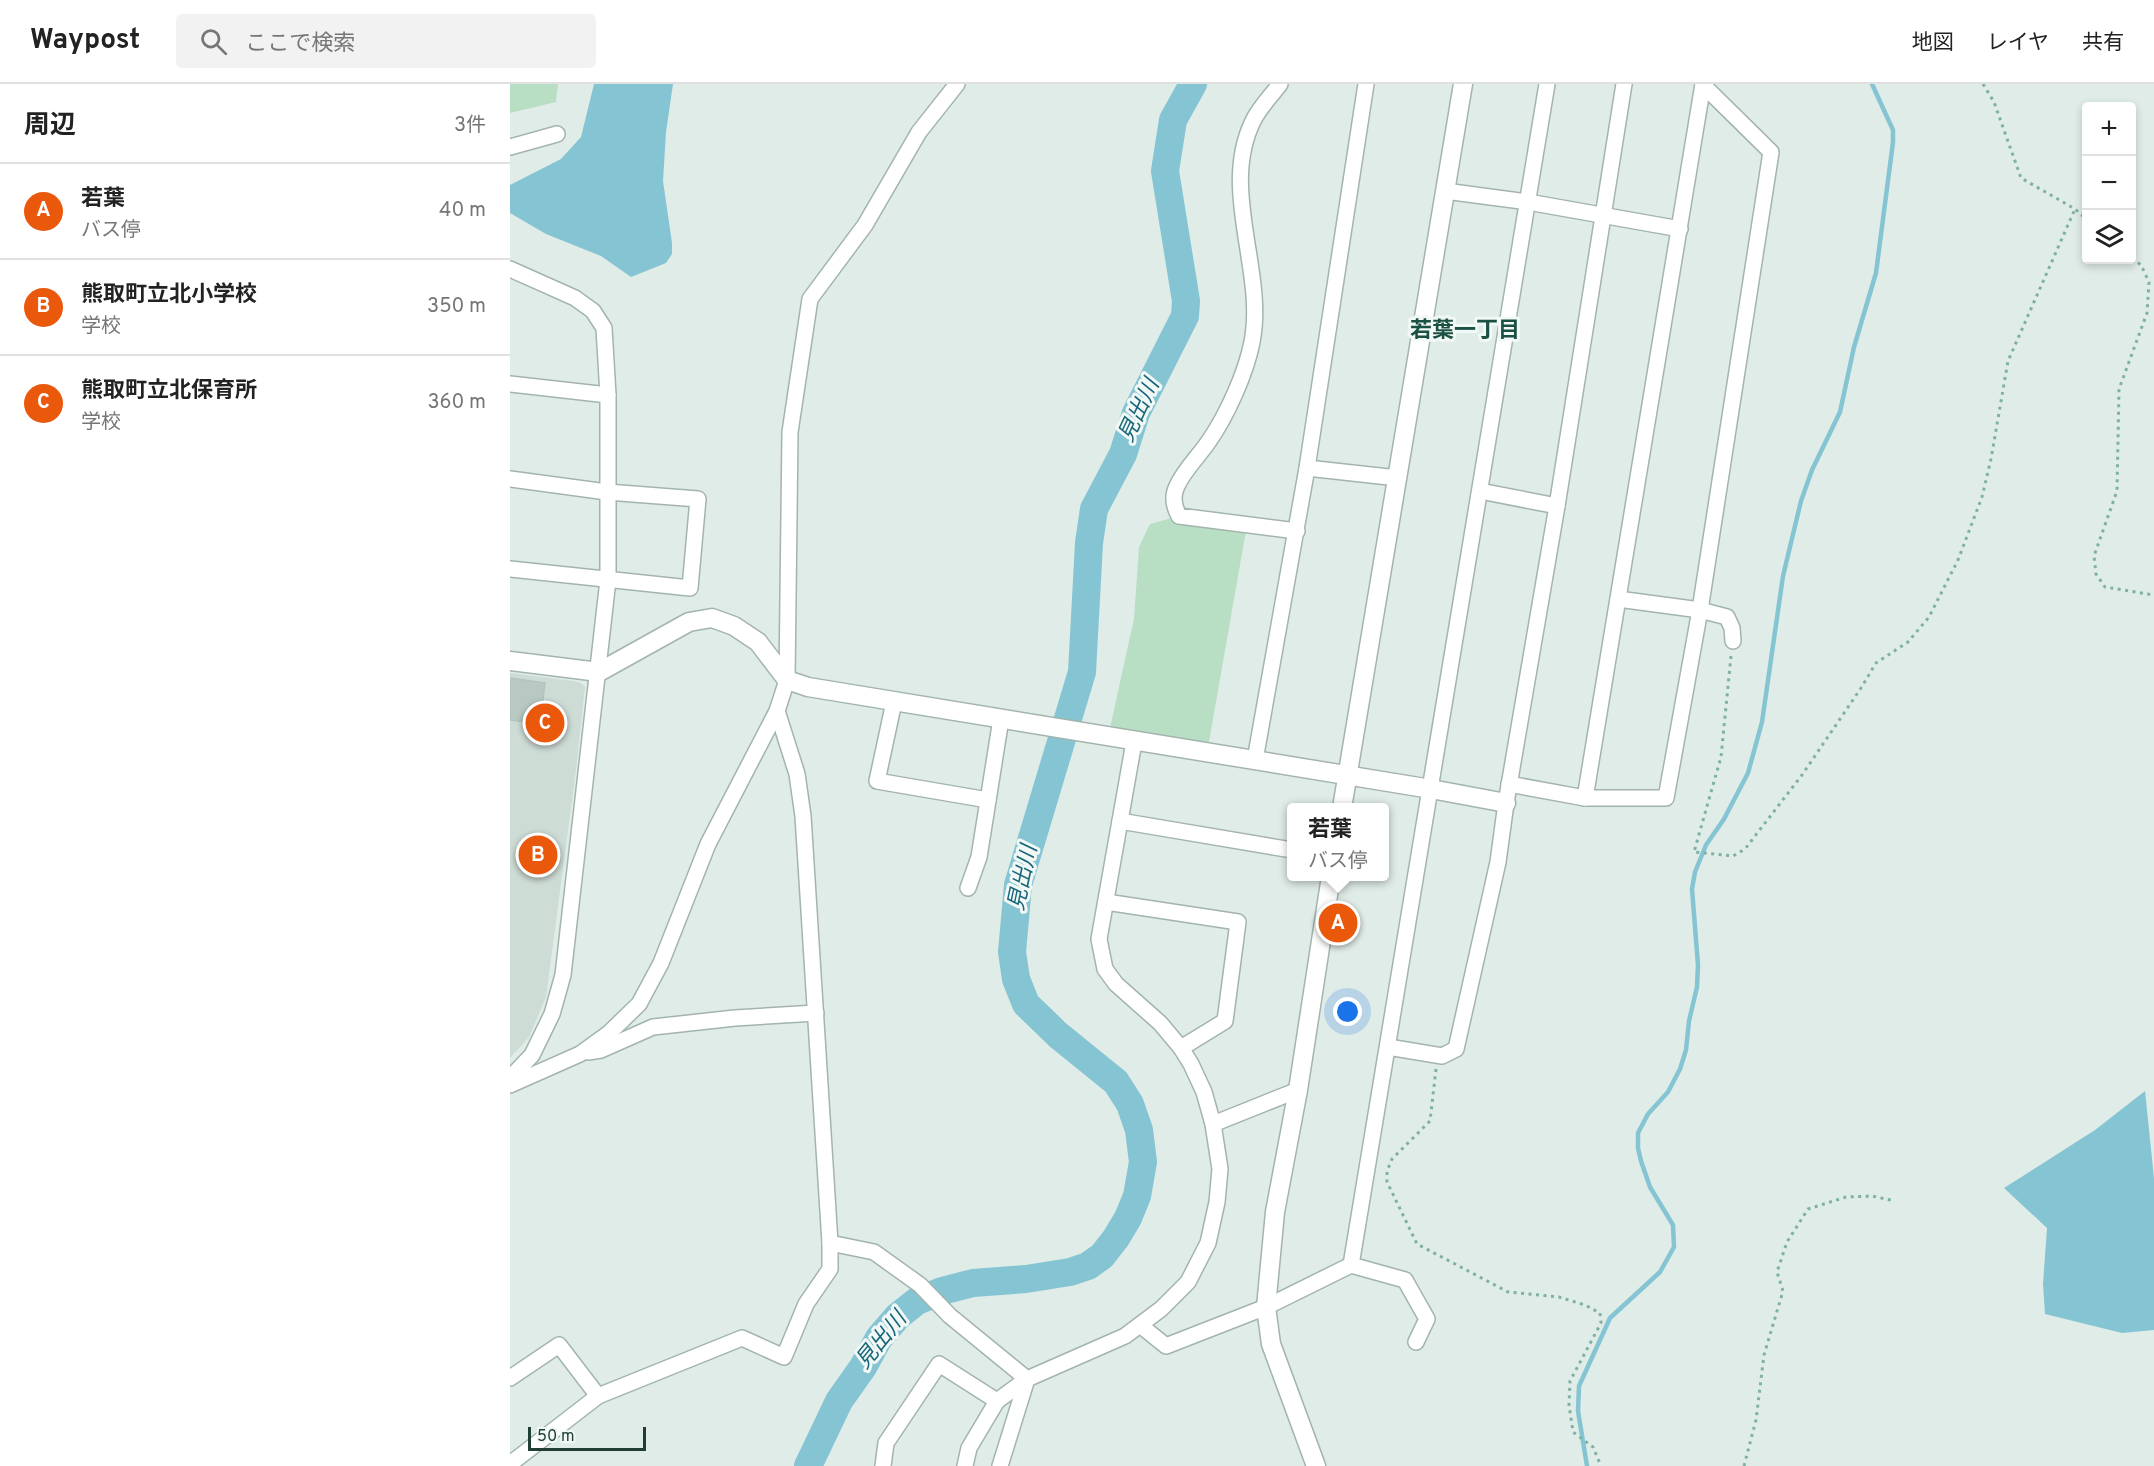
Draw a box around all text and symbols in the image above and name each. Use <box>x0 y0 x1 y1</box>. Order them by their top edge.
search box <box>176 14 596 68</box>
text: Waypost <box>30 23 140 59</box>
icon: search <box>197 25 230 58</box>
text: 地図 <box>1912 30 1954 57</box>
text: レイヤ <box>1987 30 2049 57</box>
text: 共有 <box>2082 30 2124 57</box>
text: ここで検索 <box>245 31 355 58</box>
map controls <box>2082 102 2136 264</box>
button: + <box>2082 102 2136 156</box>
text: 周辺 <box>24 110 76 143</box>
text: 3件 <box>454 113 486 139</box>
button: − <box>2082 156 2136 210</box>
text: 若葉 <box>81 186 125 213</box>
text: A <box>36 198 51 224</box>
text: 40 m <box>439 198 486 224</box>
button: layers <box>2082 210 2136 264</box>
text: バス停 <box>81 218 141 244</box>
text: 熊取町立北小学校 <box>81 282 257 309</box>
text: B <box>37 294 50 320</box>
text: 350 m <box>427 294 486 320</box>
text: 学校 <box>81 314 121 340</box>
district label: 若葉一丁目 <box>1410 318 1520 345</box>
water label: 見出川 <box>1114 374 1167 447</box>
text: 熊取町立北保育所 <box>81 378 257 405</box>
text: C <box>37 390 50 416</box>
text: 360 m <box>428 390 486 416</box>
text: 学校 <box>81 410 121 436</box>
pin: C <box>525 700 564 746</box>
popup <box>1287 803 1389 881</box>
text: 若葉 <box>1308 817 1352 844</box>
pin: B <box>519 832 558 878</box>
water label: 見出川 <box>1004 841 1044 913</box>
text: バス停 <box>1308 849 1368 875</box>
pin: A <box>1318 900 1358 946</box>
your location <box>1333 997 1362 1026</box>
water label: 見出川 <box>851 1305 915 1375</box>
scale bar <box>528 1424 646 1452</box>
text: 50 m <box>537 1427 575 1447</box>

